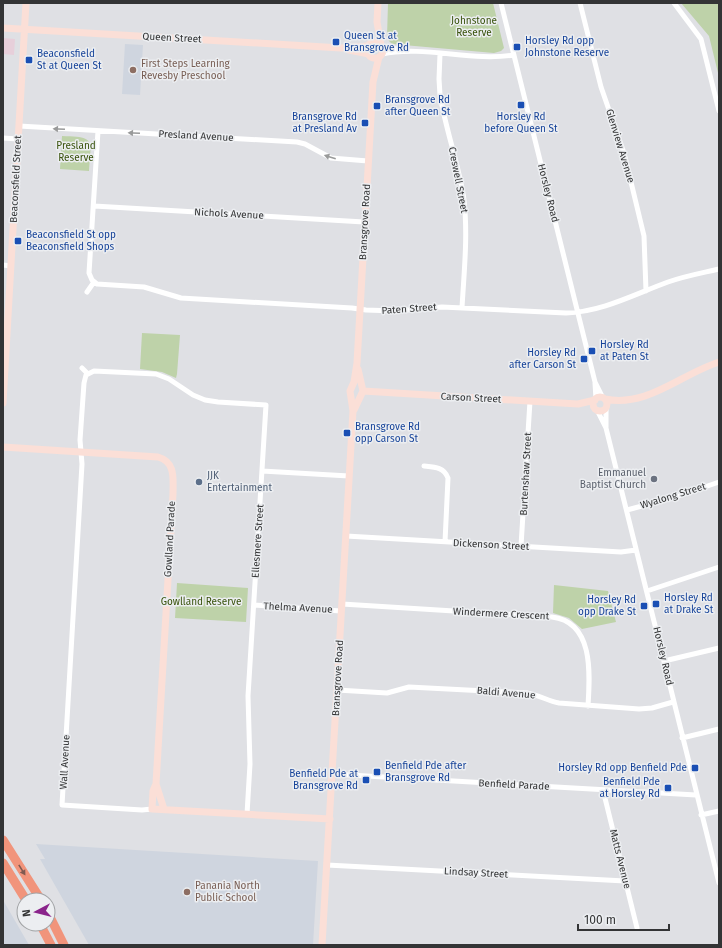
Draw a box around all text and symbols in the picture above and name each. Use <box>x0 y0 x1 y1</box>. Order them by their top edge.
park label: Johnstone Reserve <box>451 15 497 39</box>
street label: Queen Street <box>142 30 202 46</box>
place label: Queen St at Bransgrove Rd <box>344 30 409 54</box>
place label: Horsley Rd opp Johnstone Reserve <box>525 35 609 59</box>
marker: Queen St at Bransgrove Rd <box>331 37 341 47</box>
marker: Horsley Rd opp Johnstone Reserve <box>512 42 522 52</box>
place label: Beaconsfield St at Queen St <box>37 48 102 72</box>
marker: Beaconsfield St at Queen St <box>24 55 34 65</box>
place label: First Steps Learning Revesby Preschool <box>141 58 231 82</box>
marker: First Steps Learning Revesby Preschool <box>128 65 138 75</box>
place label: Bransgrove Rd after Queen St <box>385 94 451 118</box>
marker: Horsley Rd before Queen St <box>516 100 526 110</box>
marker: Bransgrove Rd after Queen St <box>372 101 382 111</box>
street label: Glenview Avenue <box>603 108 637 184</box>
place label: Bransgrove Rd at Presland Av <box>292 111 357 135</box>
place label: Horsley Rd before Queen St <box>484 111 558 135</box>
marker: Bransgrove Rd at Presland Av <box>360 118 370 128</box>
one-way arrow <box>53 125 65 132</box>
street label: Presland Avenue <box>158 128 234 144</box>
one-way arrow <box>128 129 140 136</box>
street label: Beaconsfield Street <box>8 135 24 223</box>
park label: Presland Reserve <box>56 140 96 164</box>
street label: Creswell Street <box>446 146 470 215</box>
one-way arrow <box>323 154 335 160</box>
street label: Horsley Road <box>535 162 561 224</box>
street label: Bransgrove Road <box>357 184 373 260</box>
street label: Nichols Avenue <box>194 206 264 222</box>
place label: Beaconsfield St opp Beaconsfield Shops <box>26 229 116 253</box>
marker: Beaconsfield St opp Beaconsfield Shops <box>13 236 23 246</box>
street label: Paten Street <box>381 301 437 317</box>
place label: Horsley Rd at Paten St <box>600 339 649 363</box>
marker: Horsley Rd at Paten St <box>587 346 597 356</box>
place label: Horsley Rd after Carson St <box>509 347 576 371</box>
marker: Horsley Rd after Carson St <box>579 354 589 364</box>
street label: Carson Street <box>440 390 502 406</box>
place label: Bransgrove Rd opp Carson St <box>355 421 420 445</box>
marker: Bransgrove Rd opp Carson St <box>342 428 352 438</box>
street label: Burtenshaw Street <box>518 432 534 516</box>
place label: Emmanuel Baptist Church <box>580 467 646 491</box>
place label: JJK Entertainment <box>207 470 272 494</box>
marker: Emmanuel Baptist Church <box>649 474 659 484</box>
marker: JJK Entertainment <box>194 477 204 487</box>
street label: Wyalong Street <box>639 480 708 512</box>
street label: Gowlland Parade <box>162 501 178 577</box>
street label: Ellesmere Street <box>249 503 267 578</box>
street label: Dickenson Street <box>452 537 530 553</box>
place label: Horsley Rd at Drake St <box>664 592 714 616</box>
place label: Horsley Rd opp Drake St <box>578 594 636 618</box>
park label: Gowlland Reserve <box>161 596 241 608</box>
marker: Horsley Rd at Drake St <box>651 599 661 609</box>
street label: Thelma Avenue <box>263 600 333 616</box>
marker: Horsley Rd opp Drake St <box>639 601 649 611</box>
street label: Windermere Crescent <box>452 605 550 623</box>
street label: Horsley Road <box>650 625 676 687</box>
street label: Bransgrove Road <box>330 640 346 716</box>
street label: Baldi Avenue <box>476 684 536 702</box>
street label: Wall Avenue <box>58 734 72 790</box>
place label: Benfield Pde after Bransgrove Rd <box>385 760 466 784</box>
place label: Horsley Rd opp Benfield Pde <box>558 762 687 774</box>
marker: Horsley Rd opp Benfield Pde <box>690 763 700 773</box>
marker: Benfield Pde after Bransgrove Rd <box>372 767 382 777</box>
place label: Benfield Pde at Bransgrove Rd <box>289 768 358 792</box>
marker: Benfield Pde at Bransgrove Rd <box>361 775 371 785</box>
place label: Benfield Pde at Horsley Rd <box>600 776 660 800</box>
street label: Benfield Parade <box>478 777 550 793</box>
marker: Benfield Pde at Horsley Rd <box>663 783 673 793</box>
street label: Matts Avenue <box>607 828 633 890</box>
one-way arrow <box>19 864 26 876</box>
street label: Lindsay Street <box>444 865 509 881</box>
place label: Panania North Public School <box>195 880 260 904</box>
marker: Panania North Public School <box>182 887 192 897</box>
north arrow <box>16 892 56 932</box>
scale bar <box>578 906 669 932</box>
text: N <box>20 909 33 918</box>
text: 100 m <box>584 913 616 927</box>

